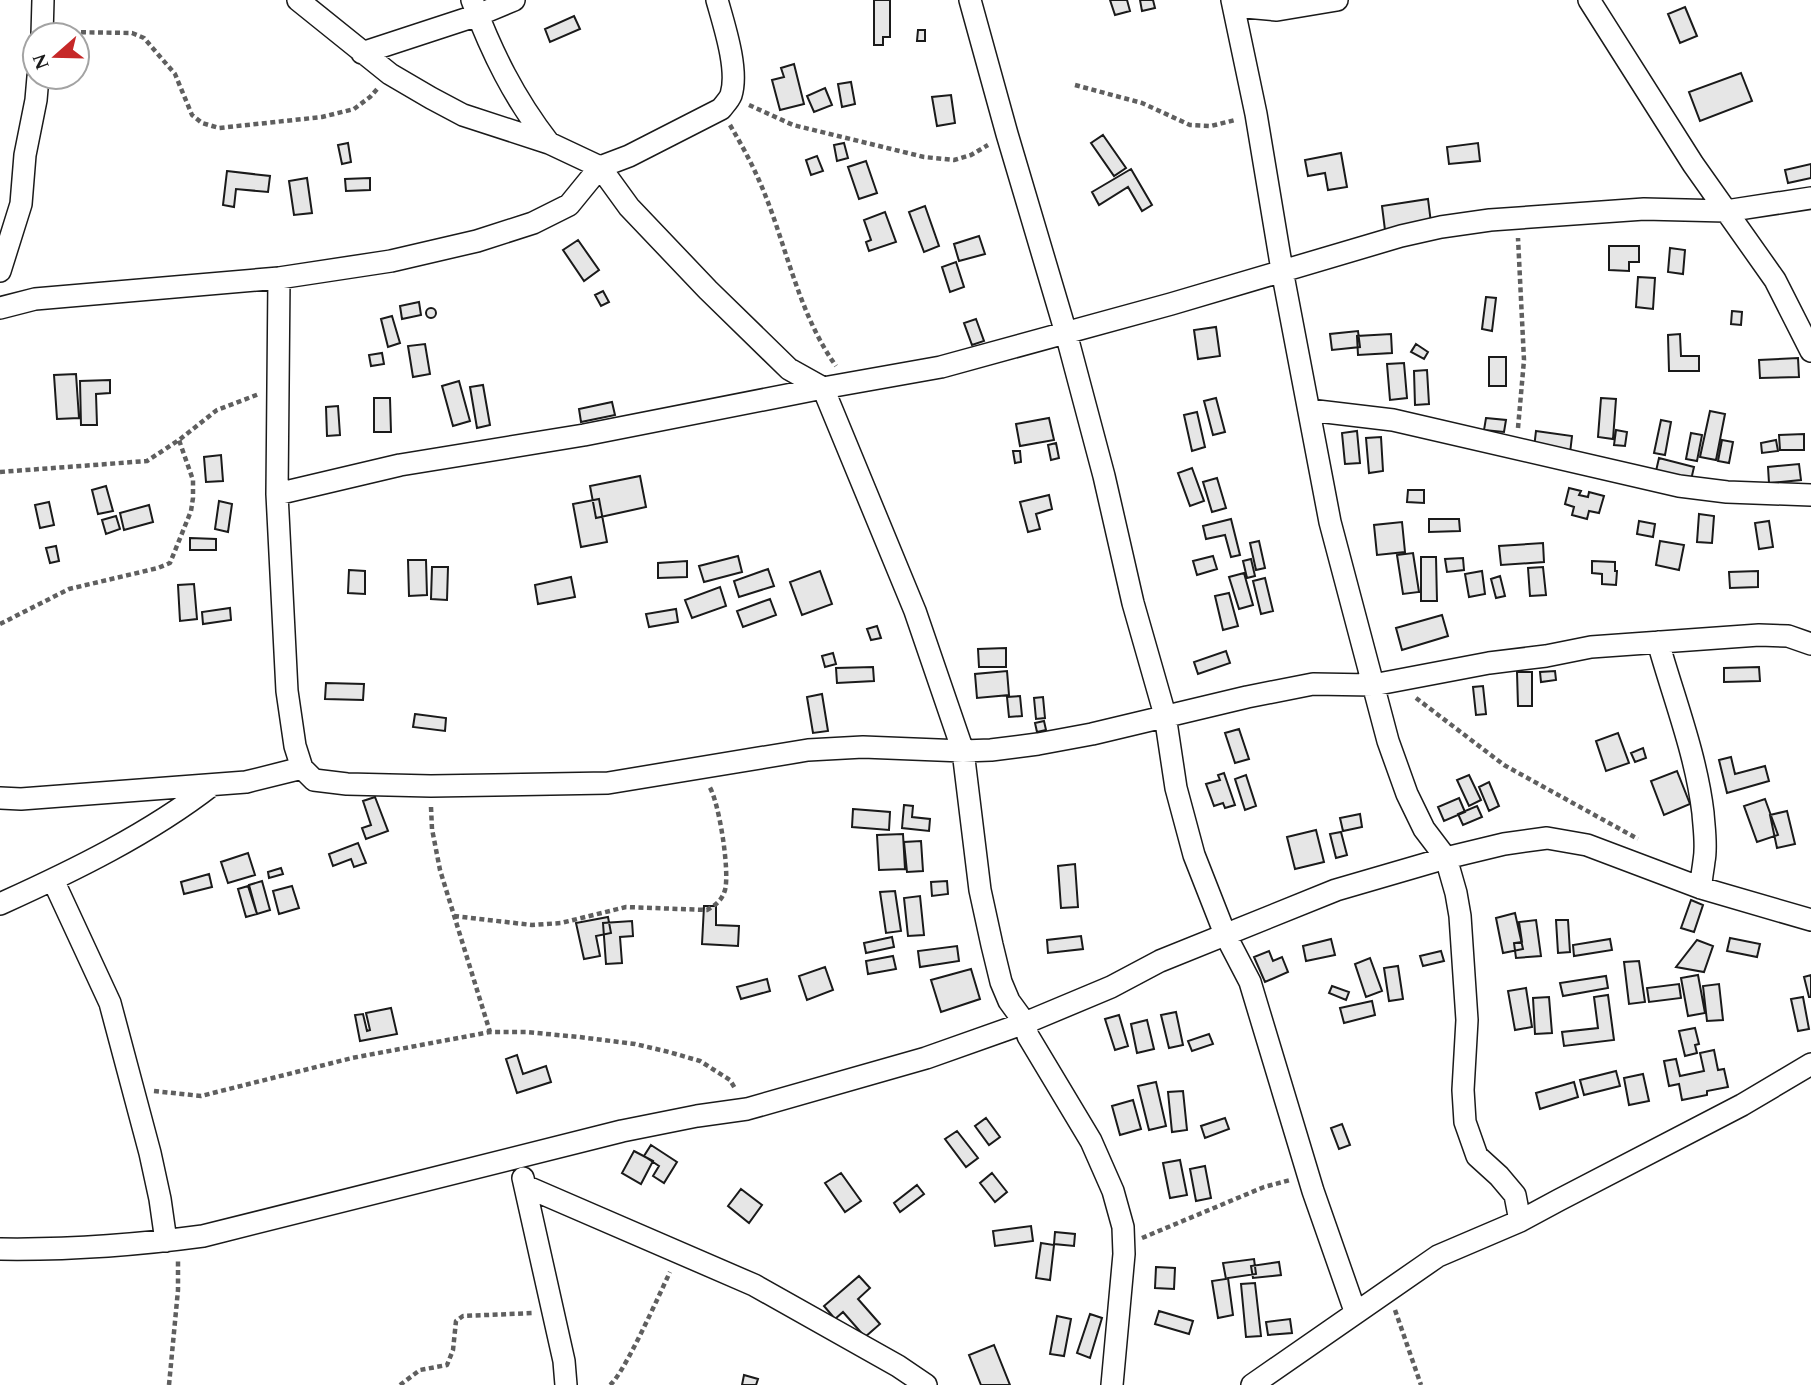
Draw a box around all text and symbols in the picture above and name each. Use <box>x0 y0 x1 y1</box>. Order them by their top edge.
north arrow <box>21 21 91 91</box>
text: N <box>25 49 58 74</box>

